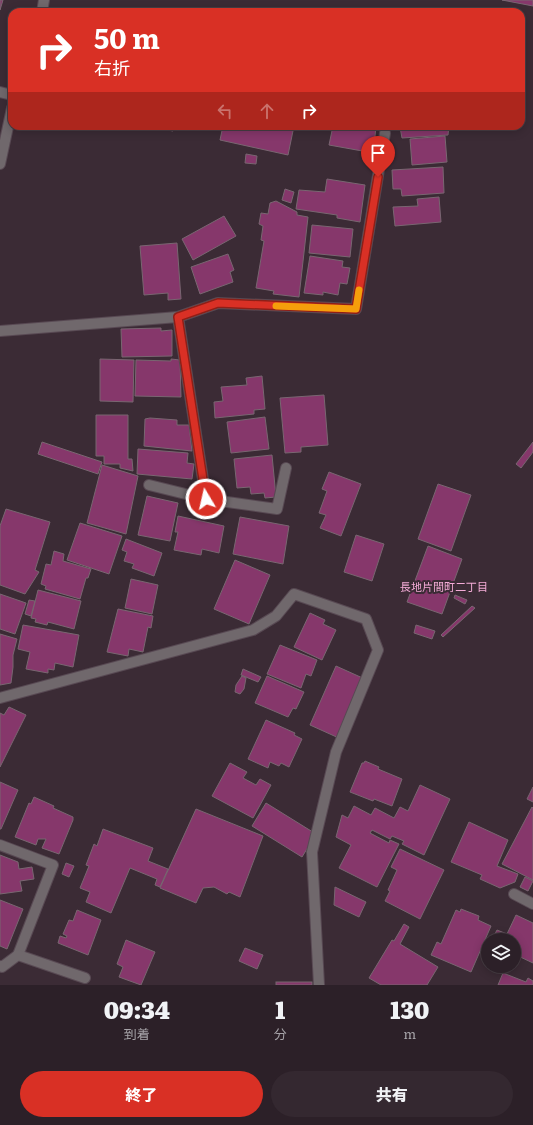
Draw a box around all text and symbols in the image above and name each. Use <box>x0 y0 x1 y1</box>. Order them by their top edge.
text: 50 m <box>94 16 160 58</box>
icon: right <box>28 24 80 76</box>
text: 右折 <box>94 54 130 81</box>
icon: left <box>214 100 236 122</box>
icon: ahead <box>256 100 278 122</box>
icon: right <box>298 100 320 122</box>
pin <box>361 136 395 177</box>
icon: arrive <box>367 142 389 164</box>
position arrow <box>185 478 227 520</box>
district label: 長地片間町二丁目 <box>400 578 488 594</box>
map controls <box>481 933 521 973</box>
button: layers <box>481 933 521 973</box>
text: 09:34 <box>104 991 170 1026</box>
text: 1 <box>275 991 285 1026</box>
text: 130 <box>390 991 429 1026</box>
text: 到着 <box>124 1024 150 1043</box>
text: 分 <box>274 1024 287 1043</box>
text: m <box>404 1024 416 1043</box>
button: 終了 <box>20 1071 263 1117</box>
button: 共有 <box>271 1071 513 1117</box>

